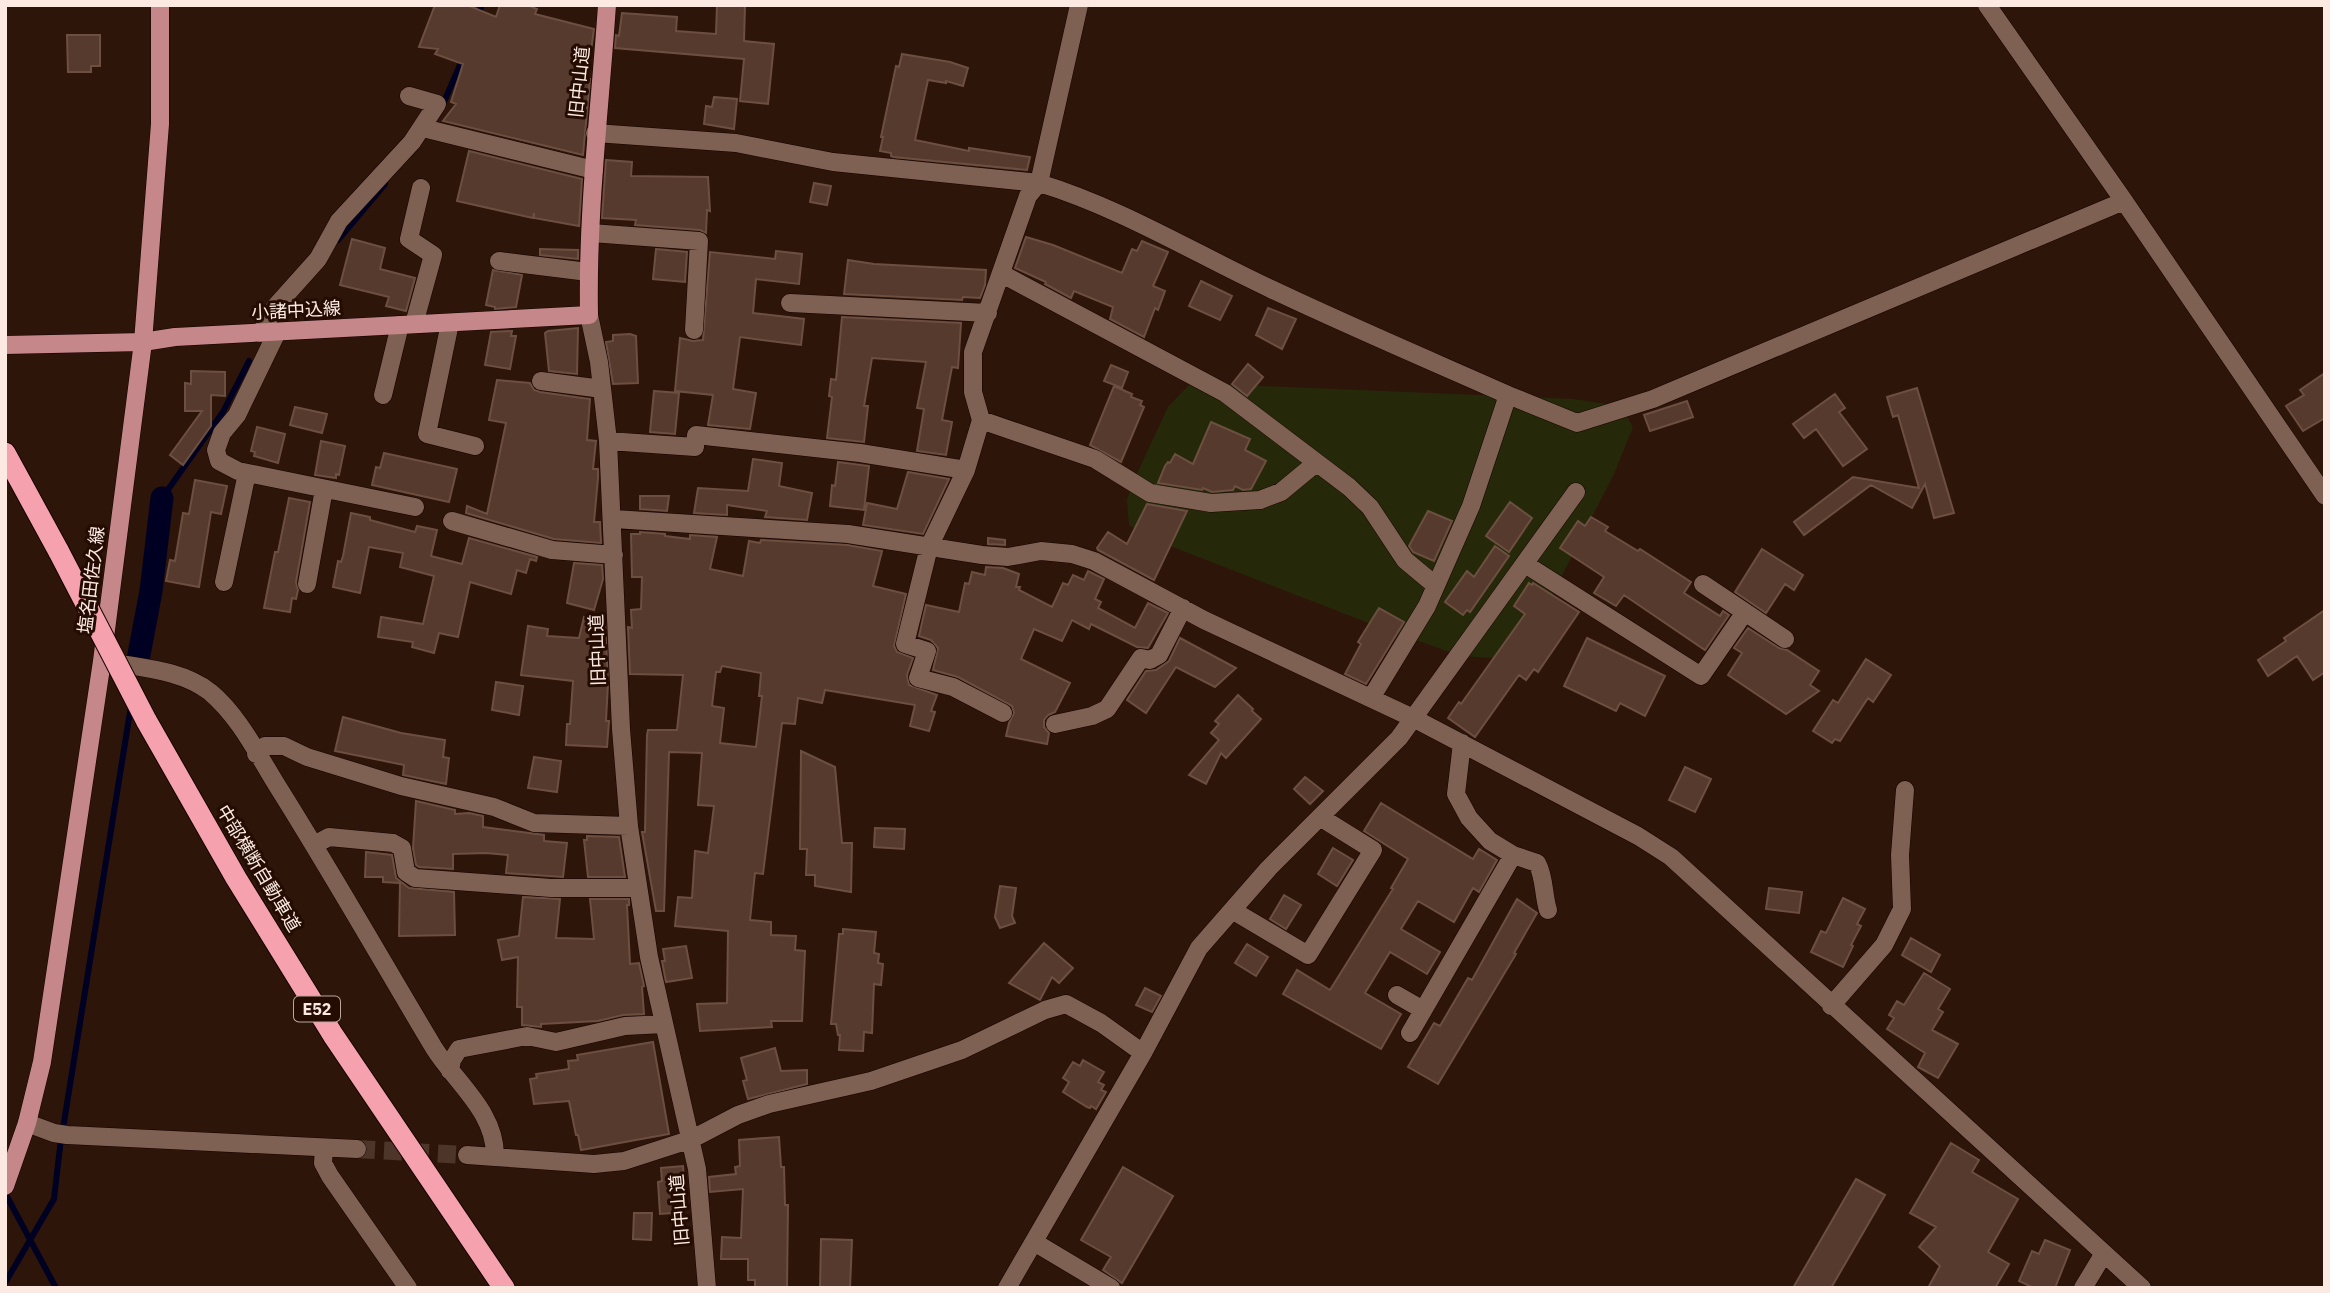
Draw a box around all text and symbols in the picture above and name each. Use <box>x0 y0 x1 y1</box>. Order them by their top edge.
street label: 旧中山道 <box>564 45 594 119</box>
street label: 小諸中込線 <box>250 296 342 324</box>
street label: 塩名田佐久線 <box>73 525 109 635</box>
street label: 旧中山道 <box>584 614 610 686</box>
street label: 中部横断自動車道 <box>212 800 306 936</box>
road number: E52 <box>294 996 340 1021</box>
street label: 旧中山道 <box>664 1173 694 1247</box>

